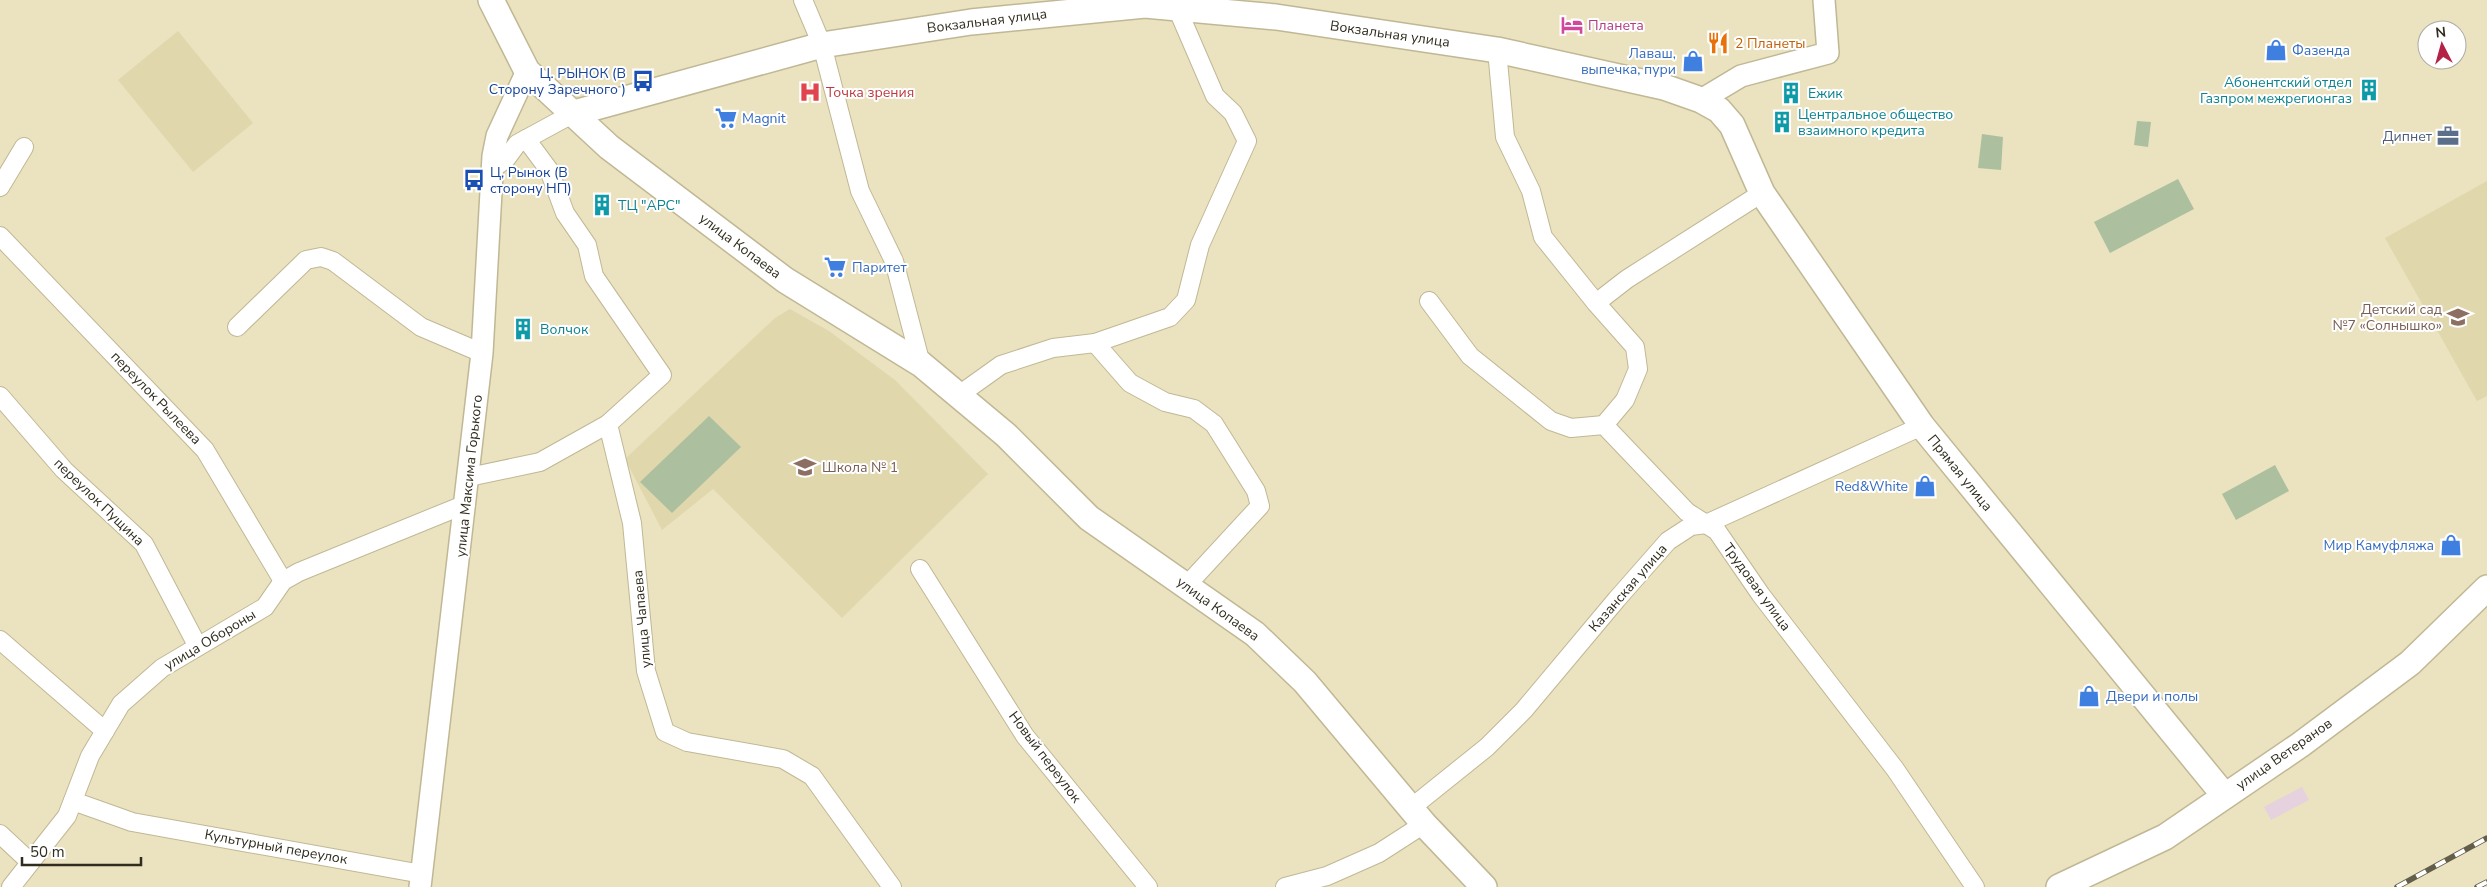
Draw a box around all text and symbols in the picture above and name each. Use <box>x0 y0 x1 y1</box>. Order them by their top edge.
street label: Вокзальная улица <box>926 4 1048 38</box>
hotel icon: Планета <box>1559 12 1585 38</box>
street label: Вокзальная улица <box>1329 16 1451 52</box>
place label: Планета <box>1588 16 1644 35</box>
north arrow <box>2417 20 2467 70</box>
text: N <box>2434 23 2447 43</box>
restaurant icon: 2 Планеты <box>1705 30 1731 56</box>
place label: 2 Планеты <box>1735 34 1805 53</box>
shop icon: Фазенда <box>2263 37 2289 63</box>
place label: Фазенда <box>2292 41 2350 60</box>
place label: Лаваш, выпечка, пури <box>1581 44 1676 79</box>
shop icon: Лаваш, выпечка, пури <box>1680 48 1706 74</box>
place label: Ц. РЫНОК (В Сторону Заречного ) <box>489 64 626 99</box>
bus stop icon: Ц. РЫНОК (В Сторону Заречного ) <box>630 68 656 94</box>
place label: Абонентский отдел Газпром межрегионгаз <box>2200 73 2352 108</box>
building icon: Абонентский отдел Газпром межрегионгаз <box>2356 77 2382 103</box>
hospital icon: Точка зрения <box>797 79 823 105</box>
building icon: Ежик <box>1778 80 1804 106</box>
place label: Точка зрения <box>826 83 914 102</box>
place label: Ежик <box>1808 84 1843 103</box>
supermarket icon: Magnit <box>713 105 739 131</box>
place label: Центральное общество взаимного кредита <box>1798 105 1953 140</box>
place label: Magnit <box>742 109 786 128</box>
building icon: Центральное общество взаимного кредита <box>1769 109 1795 135</box>
office icon: Дипнет <box>2435 123 2461 149</box>
place label: Дипнет <box>2383 127 2433 146</box>
place label: Ц, Рынок (В сторону НП) <box>490 163 572 198</box>
bus stop icon: Ц, Рынок (В сторону НП) <box>461 167 487 193</box>
building icon: ТЦ "АРС" <box>589 192 615 218</box>
place label: ТЦ "АРС" <box>618 196 680 215</box>
street label: улица Копаева <box>695 209 785 283</box>
supermarket icon: Паритет <box>822 254 848 280</box>
place label: Паритет <box>852 258 907 277</box>
place label: Детский сад №7 «Солнышко» <box>2332 300 2442 335</box>
school or university icon: Детский сад №7 «Солнышко» <box>2445 304 2471 330</box>
building icon: Волчок <box>510 316 536 342</box>
place label: Волчок <box>540 320 589 339</box>
street label: переулок Рылеева <box>107 347 205 449</box>
street label: улица Максима Горького <box>451 394 487 558</box>
street label: Прямая улица <box>1923 431 1997 515</box>
street label: переулок Пущина <box>50 454 148 550</box>
school or university icon: Школа № 1 <box>792 454 818 480</box>
place label: Школа № 1 <box>822 458 898 477</box>
shop icon: Red&White <box>1912 473 1938 499</box>
place label: Red&White <box>1835 477 1908 496</box>
shop icon: Мир Камуфляжа <box>2438 532 2464 558</box>
place label: Мир Камуфляжа <box>2324 536 2434 555</box>
street label: Трудовая улица <box>1719 539 1795 635</box>
street label: Казанская улица <box>1584 540 1672 636</box>
street label: улица Чапаева <box>628 569 656 669</box>
street label: улица Копаева <box>1173 573 1263 645</box>
street label: улица Обороны <box>161 605 259 675</box>
shop icon: Двери и полы <box>2076 683 2102 709</box>
place label: Двери и полы <box>2106 687 2198 706</box>
street label: Новый переулок <box>1004 707 1086 807</box>
street label: улица Ветеранов <box>2232 714 2336 794</box>
street label: Культурный переулок <box>203 825 349 869</box>
scale bar <box>22 834 141 866</box>
text: 50 m <box>30 842 65 862</box>

